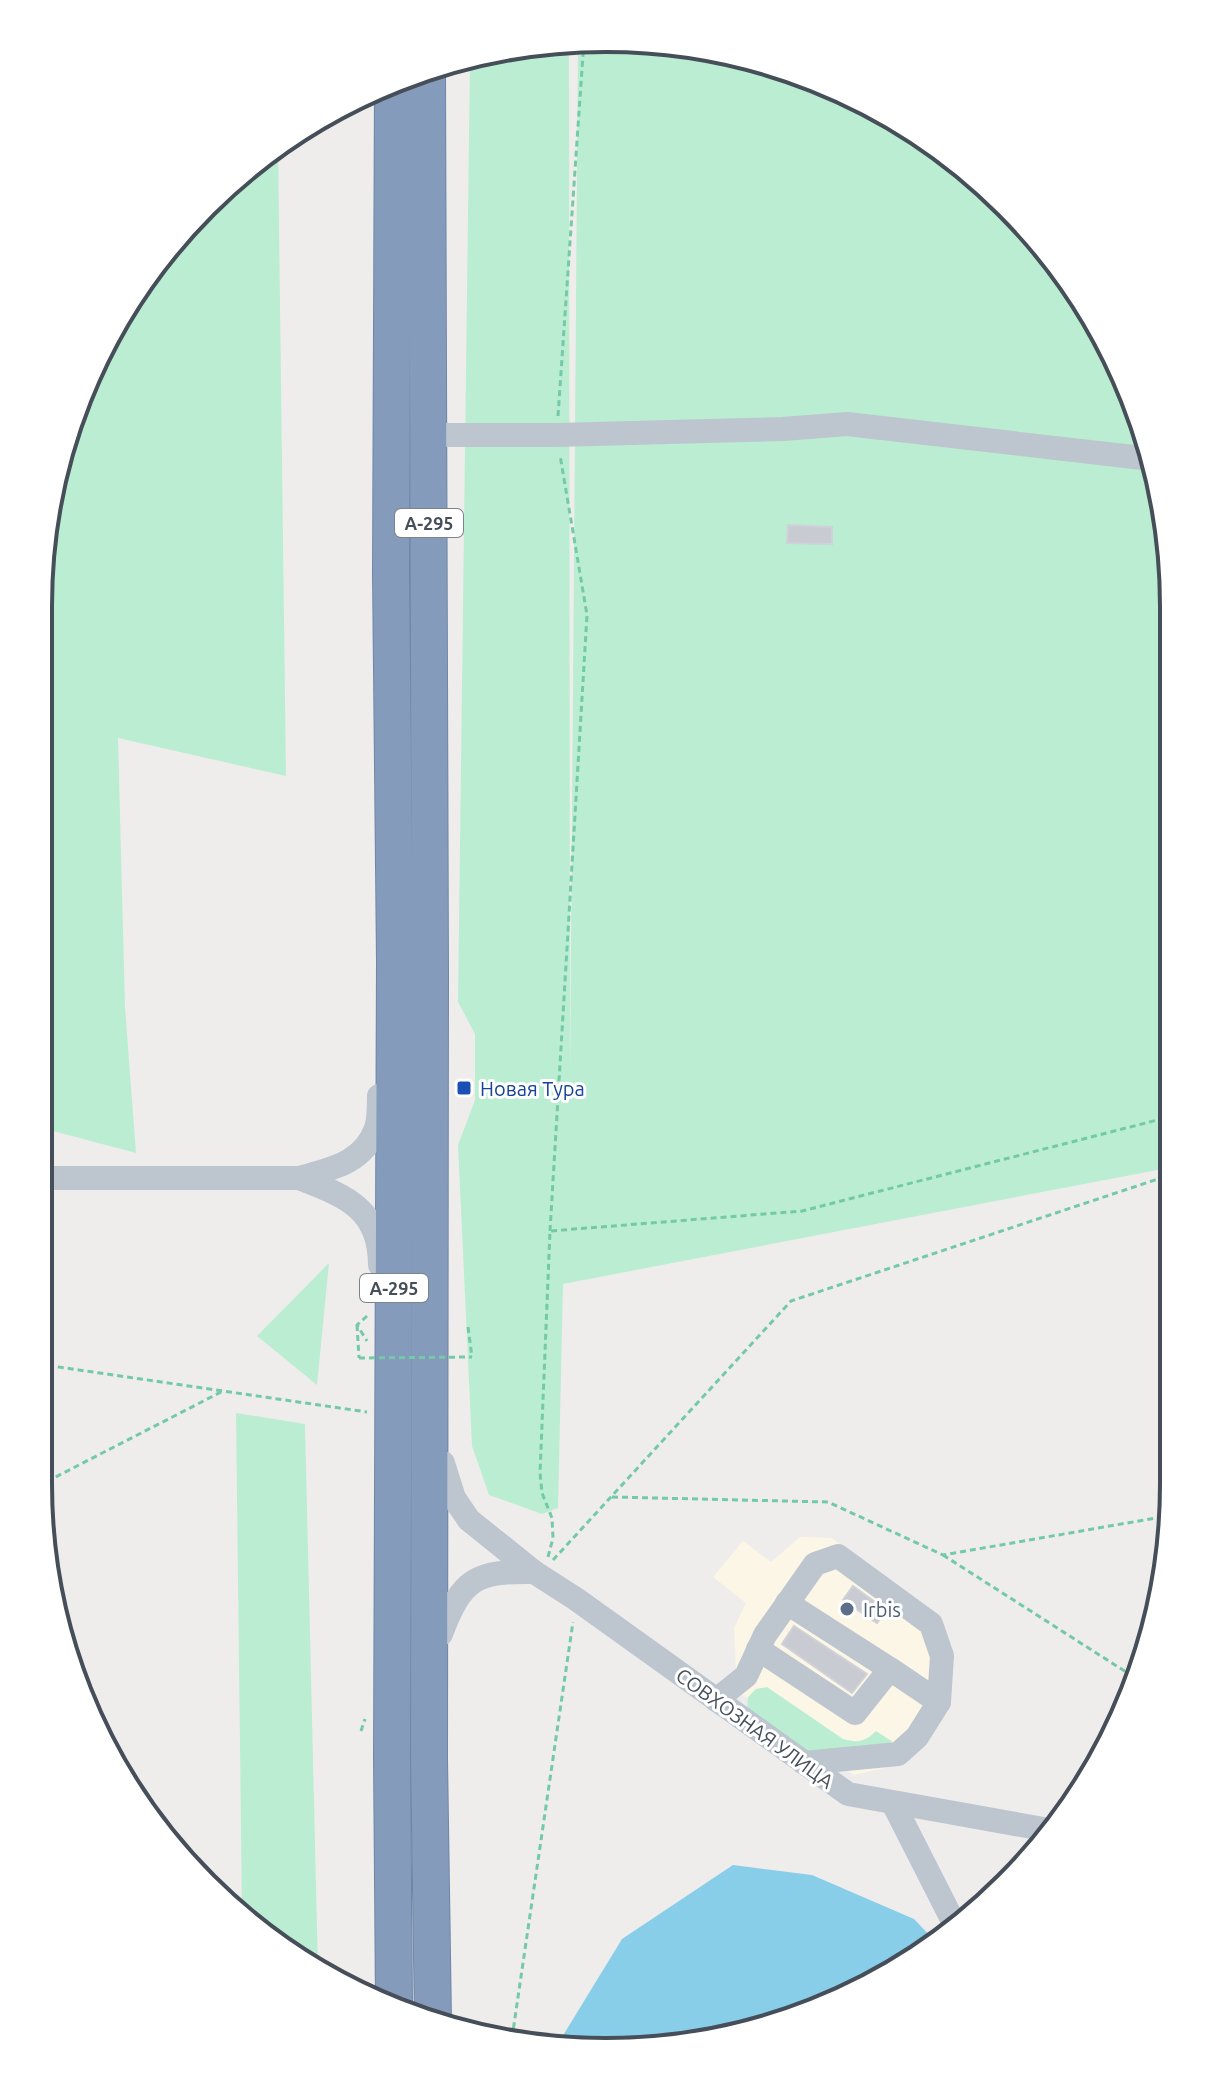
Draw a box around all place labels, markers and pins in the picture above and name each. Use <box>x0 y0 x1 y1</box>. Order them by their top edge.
place label: Новая Тура <box>480 1077 585 1100</box>
marker: Новая Тура <box>455 1079 473 1097</box>
place label: Irbis <box>863 1598 901 1621</box>
marker: Irbis <box>838 1600 856 1618</box>

